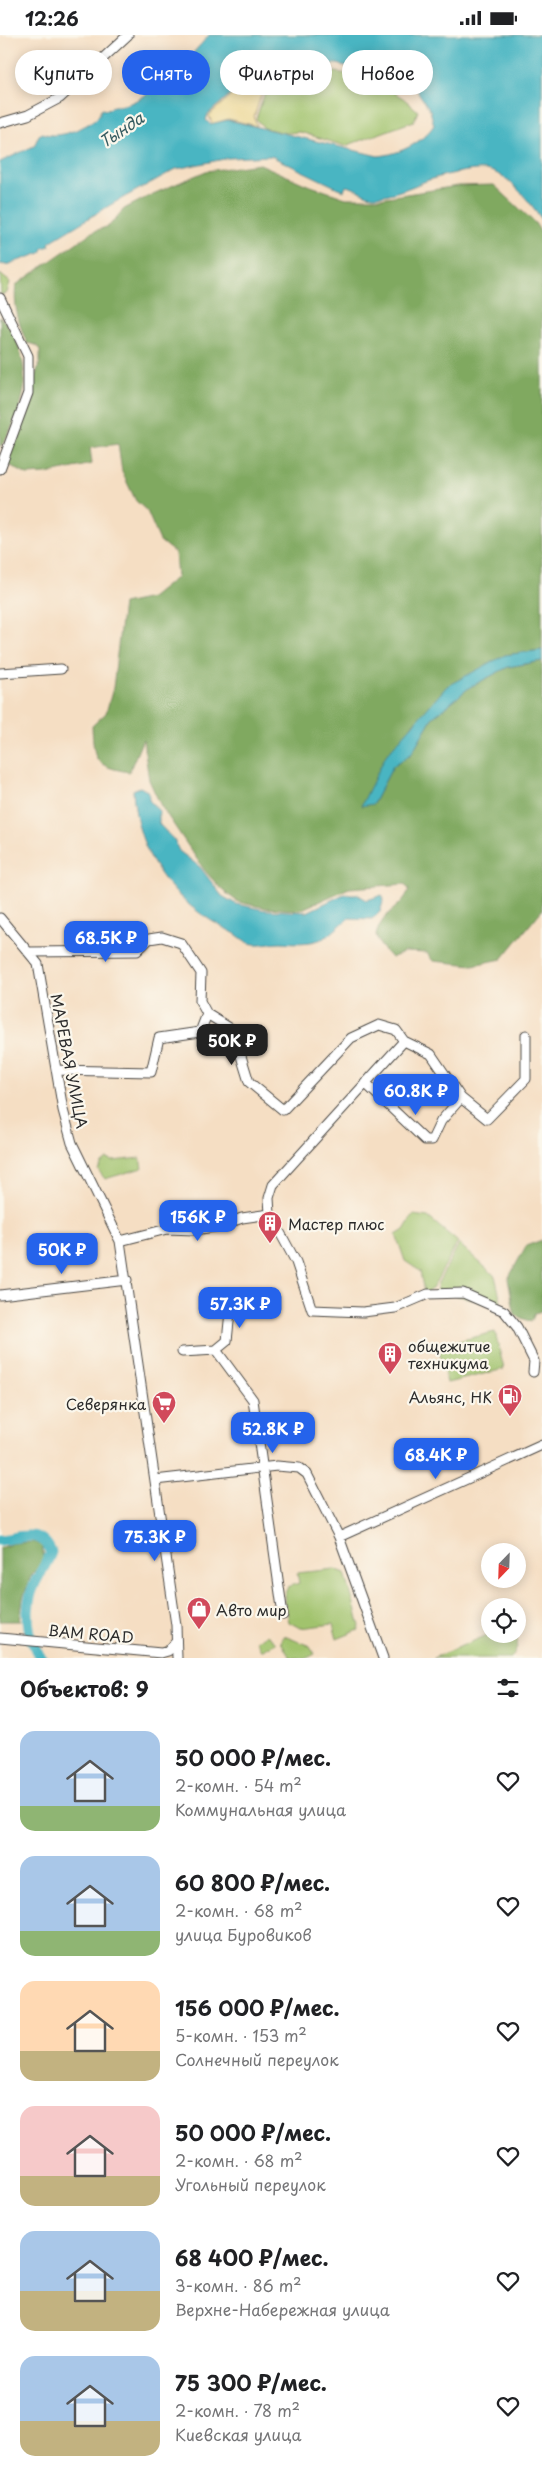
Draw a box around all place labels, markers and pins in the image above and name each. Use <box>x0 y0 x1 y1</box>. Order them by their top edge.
pin: 68.5K ₽ <box>60 921 152 963</box>
pin: 50K ₽ <box>197 1023 267 1066</box>
pin: 60.8K ₽ <box>370 1073 462 1116</box>
pin: 156K ₽ <box>157 1199 239 1242</box>
building icon: Мастер плюс <box>257 1210 283 1244</box>
place label: Мастер плюс <box>288 1212 384 1235</box>
pin: 50K ₽ <box>27 1233 97 1275</box>
pin: 57.3K ₽ <box>194 1287 286 1329</box>
place label: общежитие техникума <box>408 1334 491 1374</box>
building icon: общежитие техникума <box>377 1341 403 1375</box>
fuel station icon: Альянс, НК <box>497 1383 523 1417</box>
place label: Альянс, НК <box>409 1385 492 1408</box>
supermarket icon: Северянка <box>151 1390 177 1424</box>
place label: Северянка <box>66 1392 147 1415</box>
pin: 52.8K ₽ <box>227 1411 319 1454</box>
pin: 68.4K ₽ <box>390 1437 482 1480</box>
pin: 75.3K ₽ <box>109 1519 201 1562</box>
shop icon: Авто мир <box>186 1596 212 1630</box>
place label: Авто мир <box>216 1598 287 1621</box>

